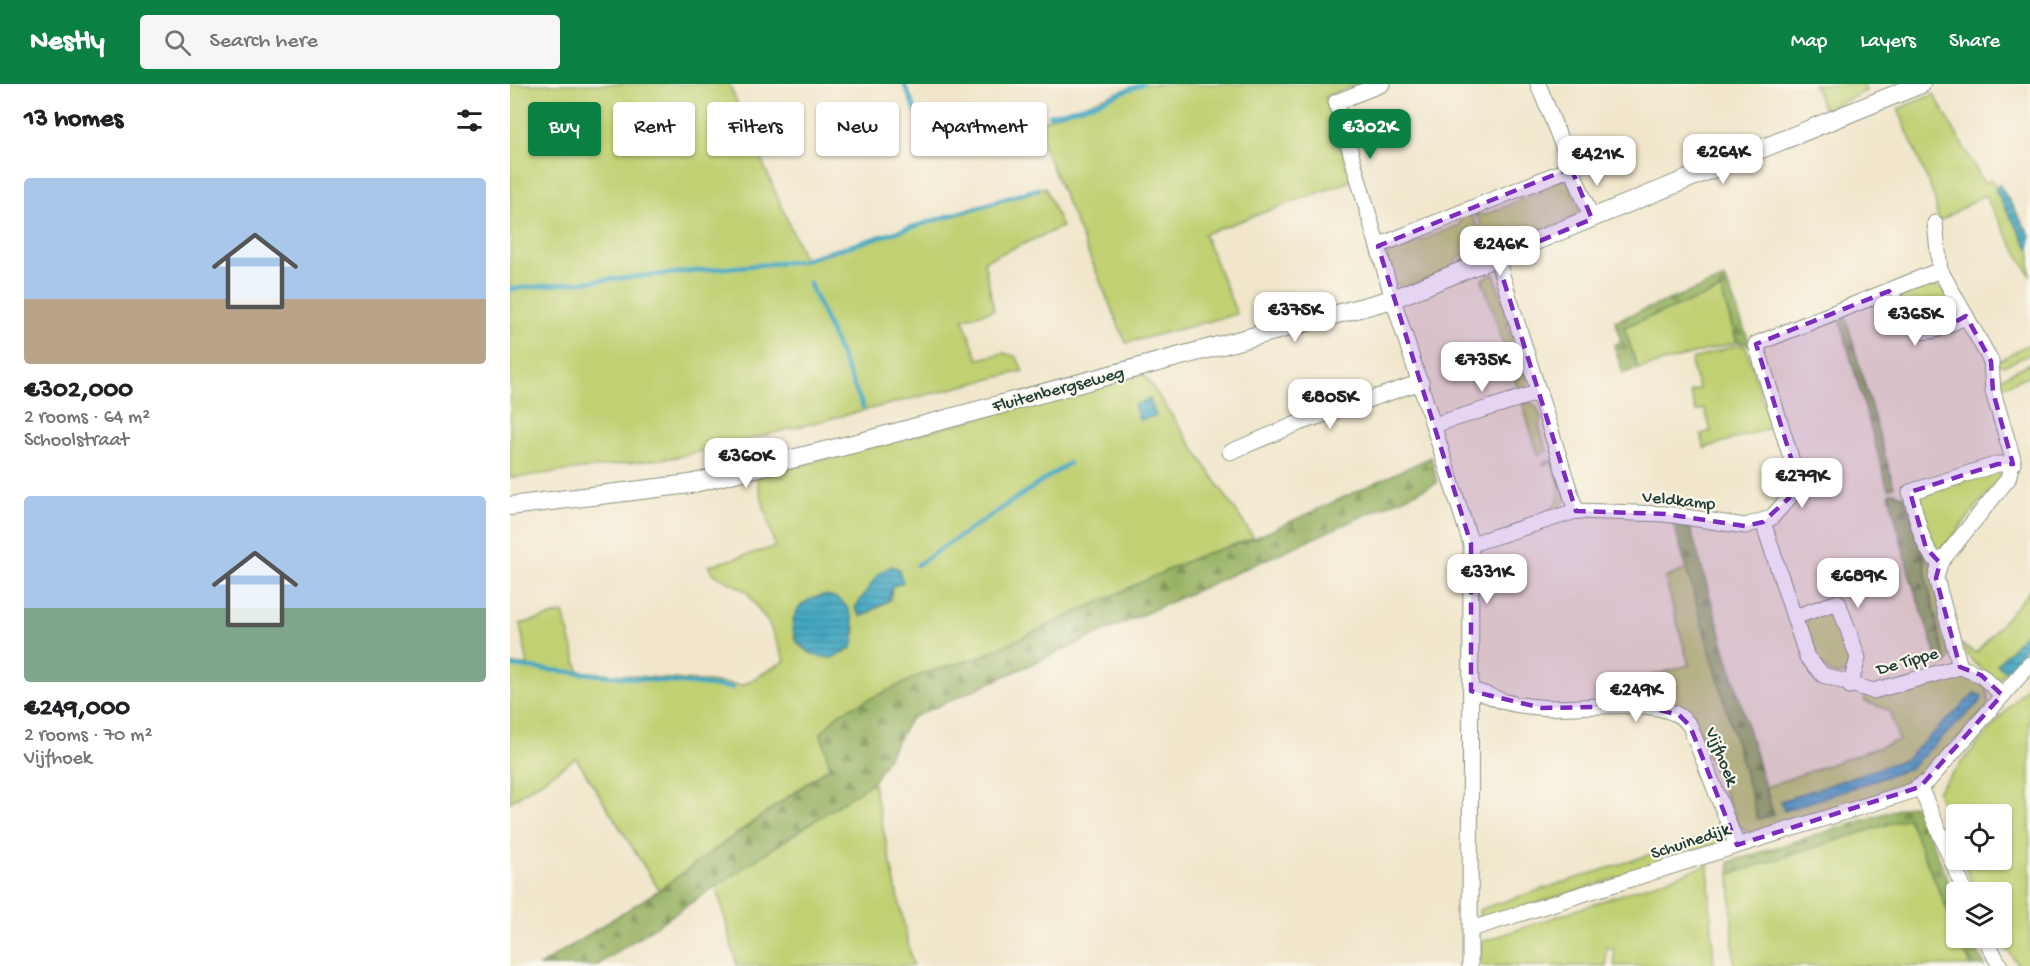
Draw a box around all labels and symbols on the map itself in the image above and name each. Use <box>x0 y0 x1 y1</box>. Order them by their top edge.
pin: €302K <box>1328 109 1412 160</box>
pin: €264K <box>1681 134 1765 185</box>
pin: €421K <box>1555 136 1639 187</box>
pin: €246K <box>1458 226 1542 277</box>
pin: €375K <box>1253 292 1337 343</box>
pin: €365K <box>1873 296 1957 347</box>
pin: €735K <box>1440 342 1524 393</box>
street label: Fluitenbergseweg <box>990 363 1127 418</box>
pin: €805K <box>1288 379 1372 430</box>
pin: €360K <box>704 438 788 489</box>
pin: €279K <box>1760 458 1844 509</box>
street label: Veldkamp <box>1640 487 1717 516</box>
pin: €331K <box>1445 554 1529 605</box>
pin: €689K <box>1816 558 1900 609</box>
street label: De Tippe <box>1873 643 1942 681</box>
pin: €249K <box>1594 672 1678 723</box>
street label: Vijfhoek <box>1699 724 1743 791</box>
street label: Schuinedijk <box>1649 819 1735 865</box>

